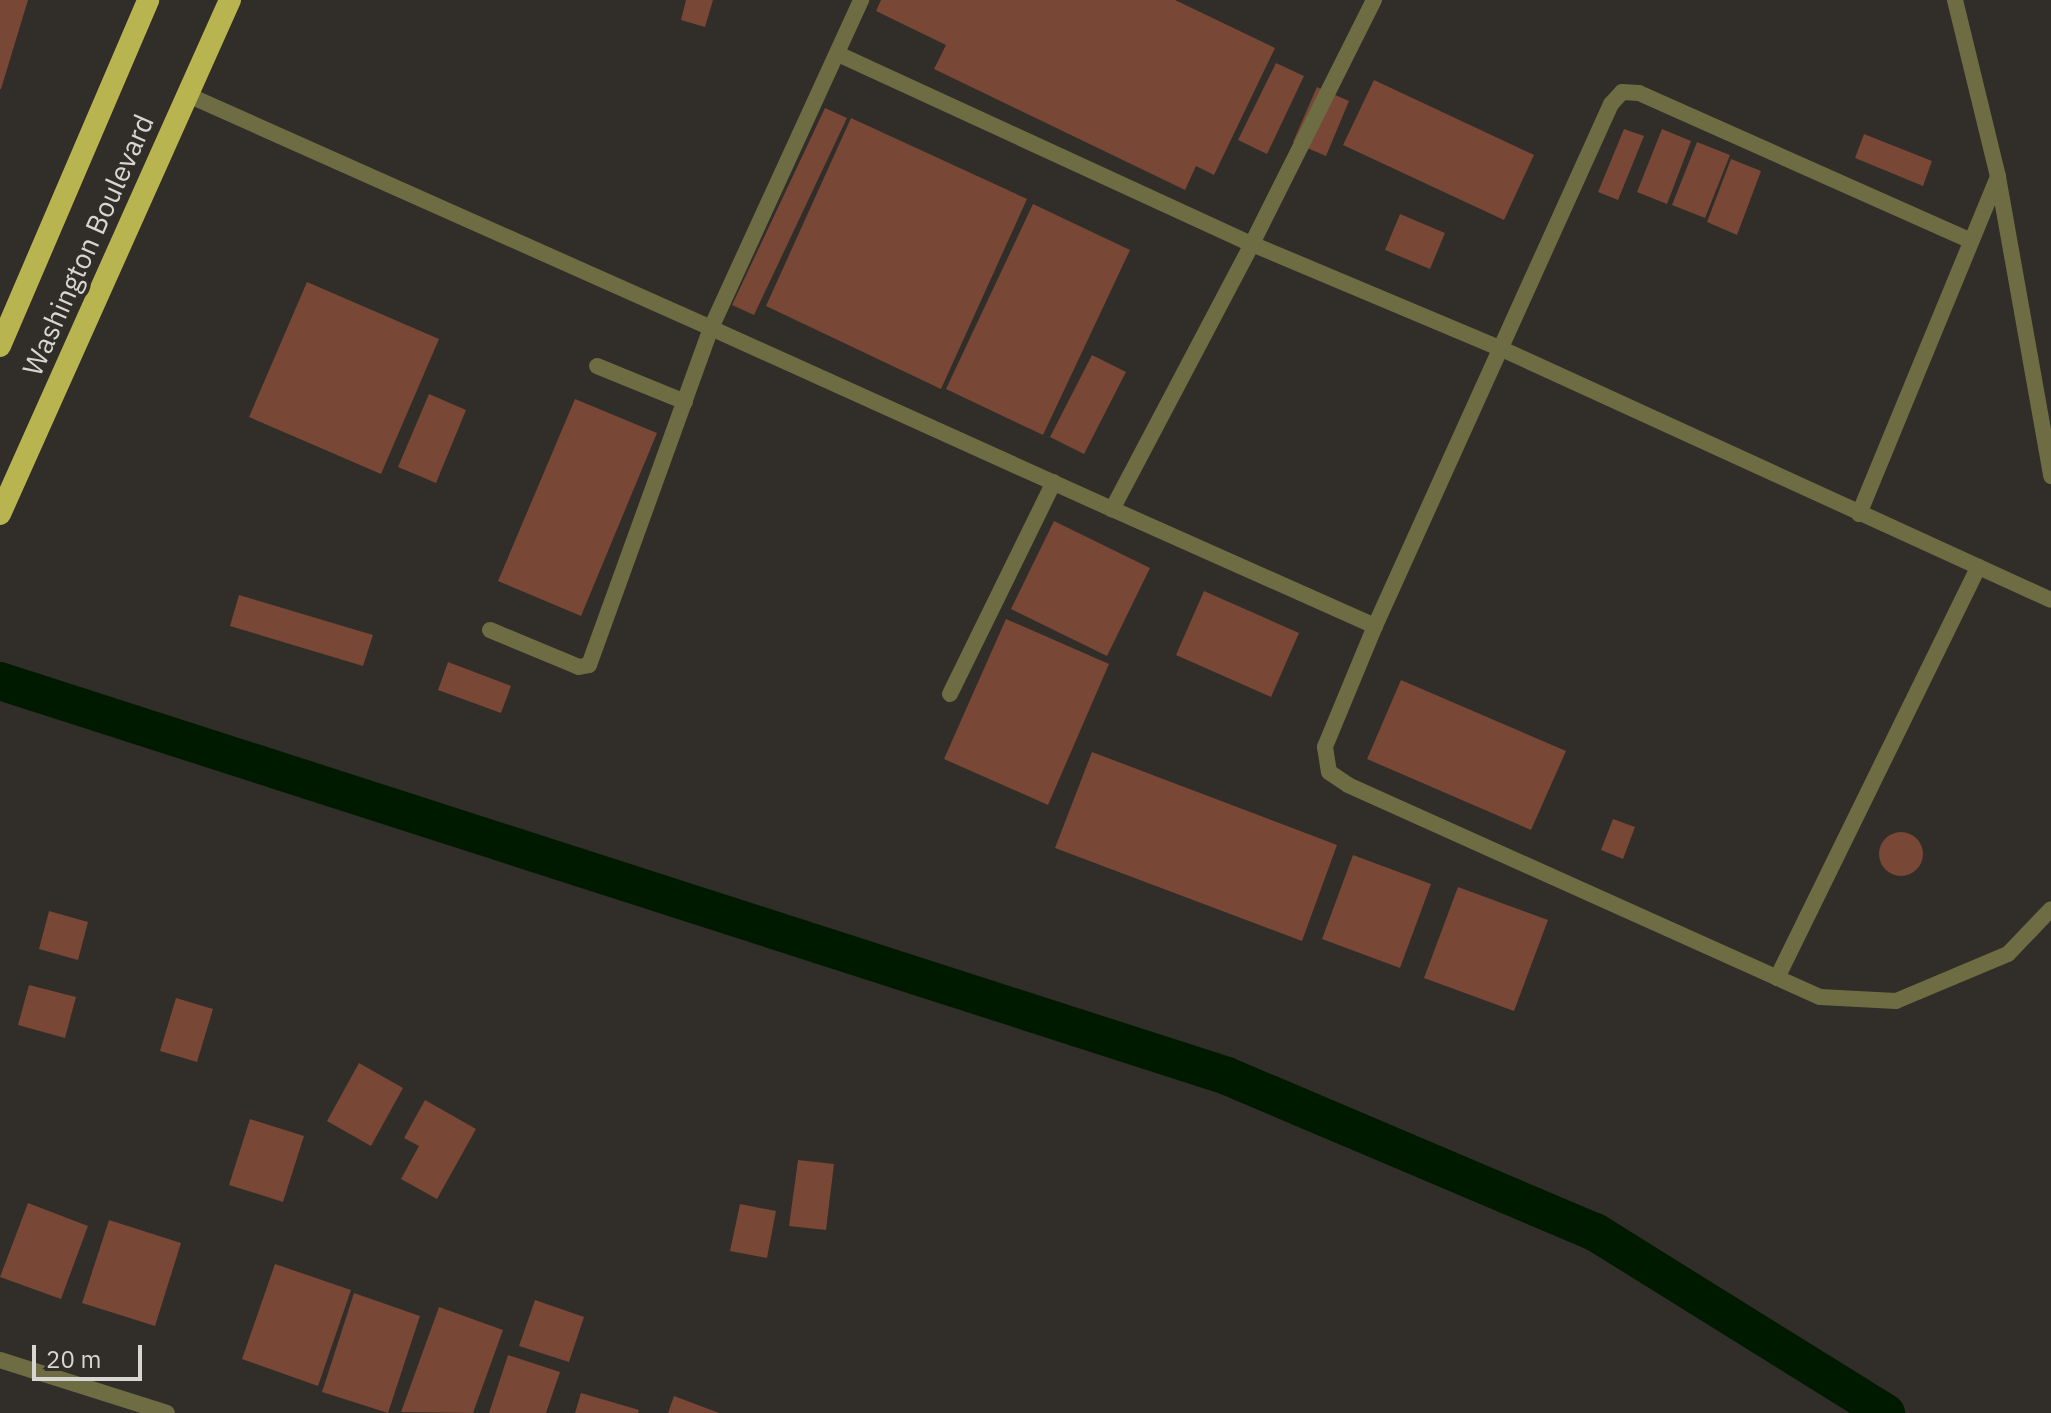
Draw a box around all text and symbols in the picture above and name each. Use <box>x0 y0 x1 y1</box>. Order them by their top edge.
street label: Washington Boulevard <box>15 109 161 381</box>
scale bar <box>36 1329 146 1379</box>
text: 20 m <box>46 1343 101 1375</box>

